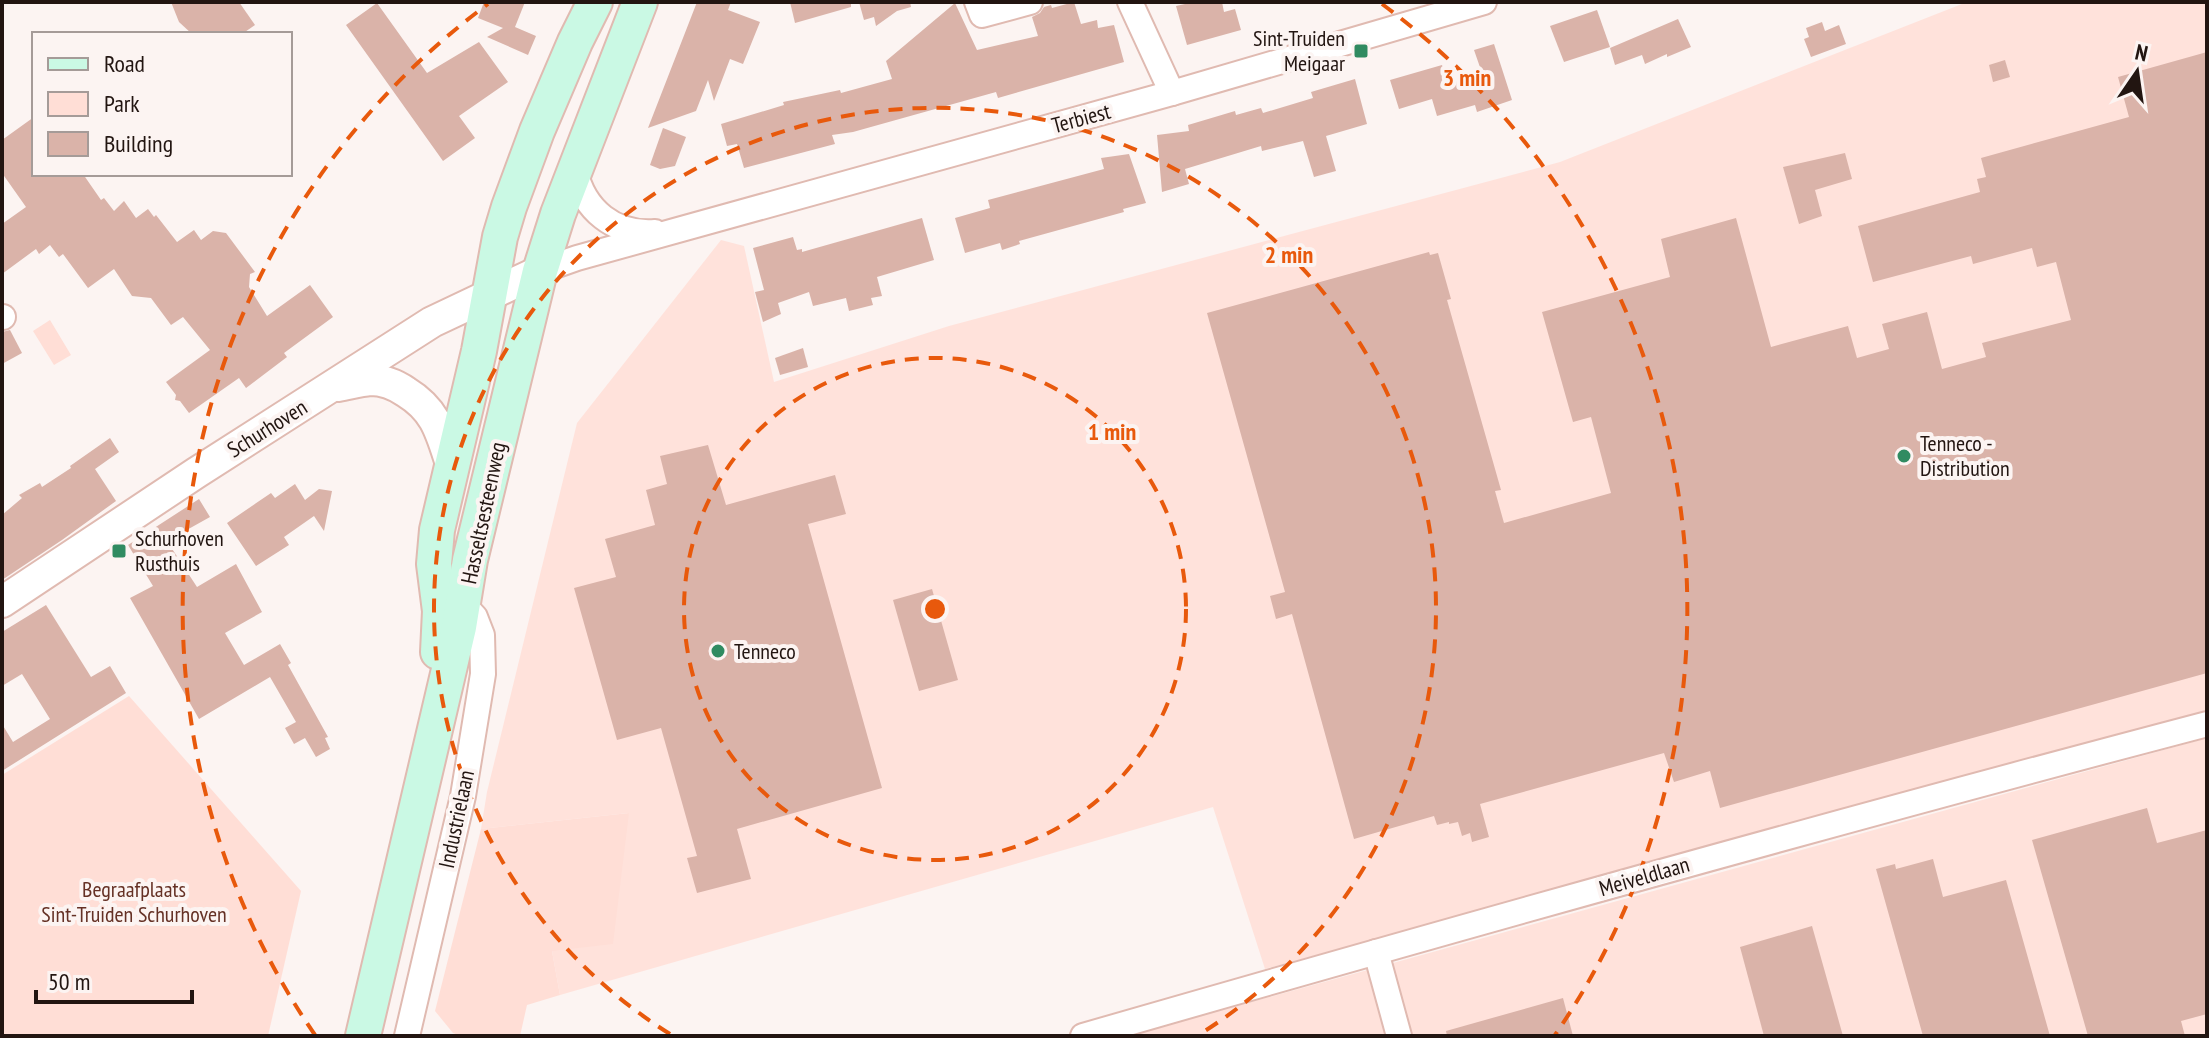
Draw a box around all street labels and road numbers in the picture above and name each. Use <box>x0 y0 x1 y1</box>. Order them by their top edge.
street label: Terbiest <box>1049 97 1113 139</box>
street label: Schurhoven <box>222 393 312 463</box>
street label: Hasseltsesteenweg <box>454 439 512 587</box>
street label: Industrielaan <box>432 767 480 871</box>
street label: Meiveldlaan <box>1596 850 1692 902</box>

